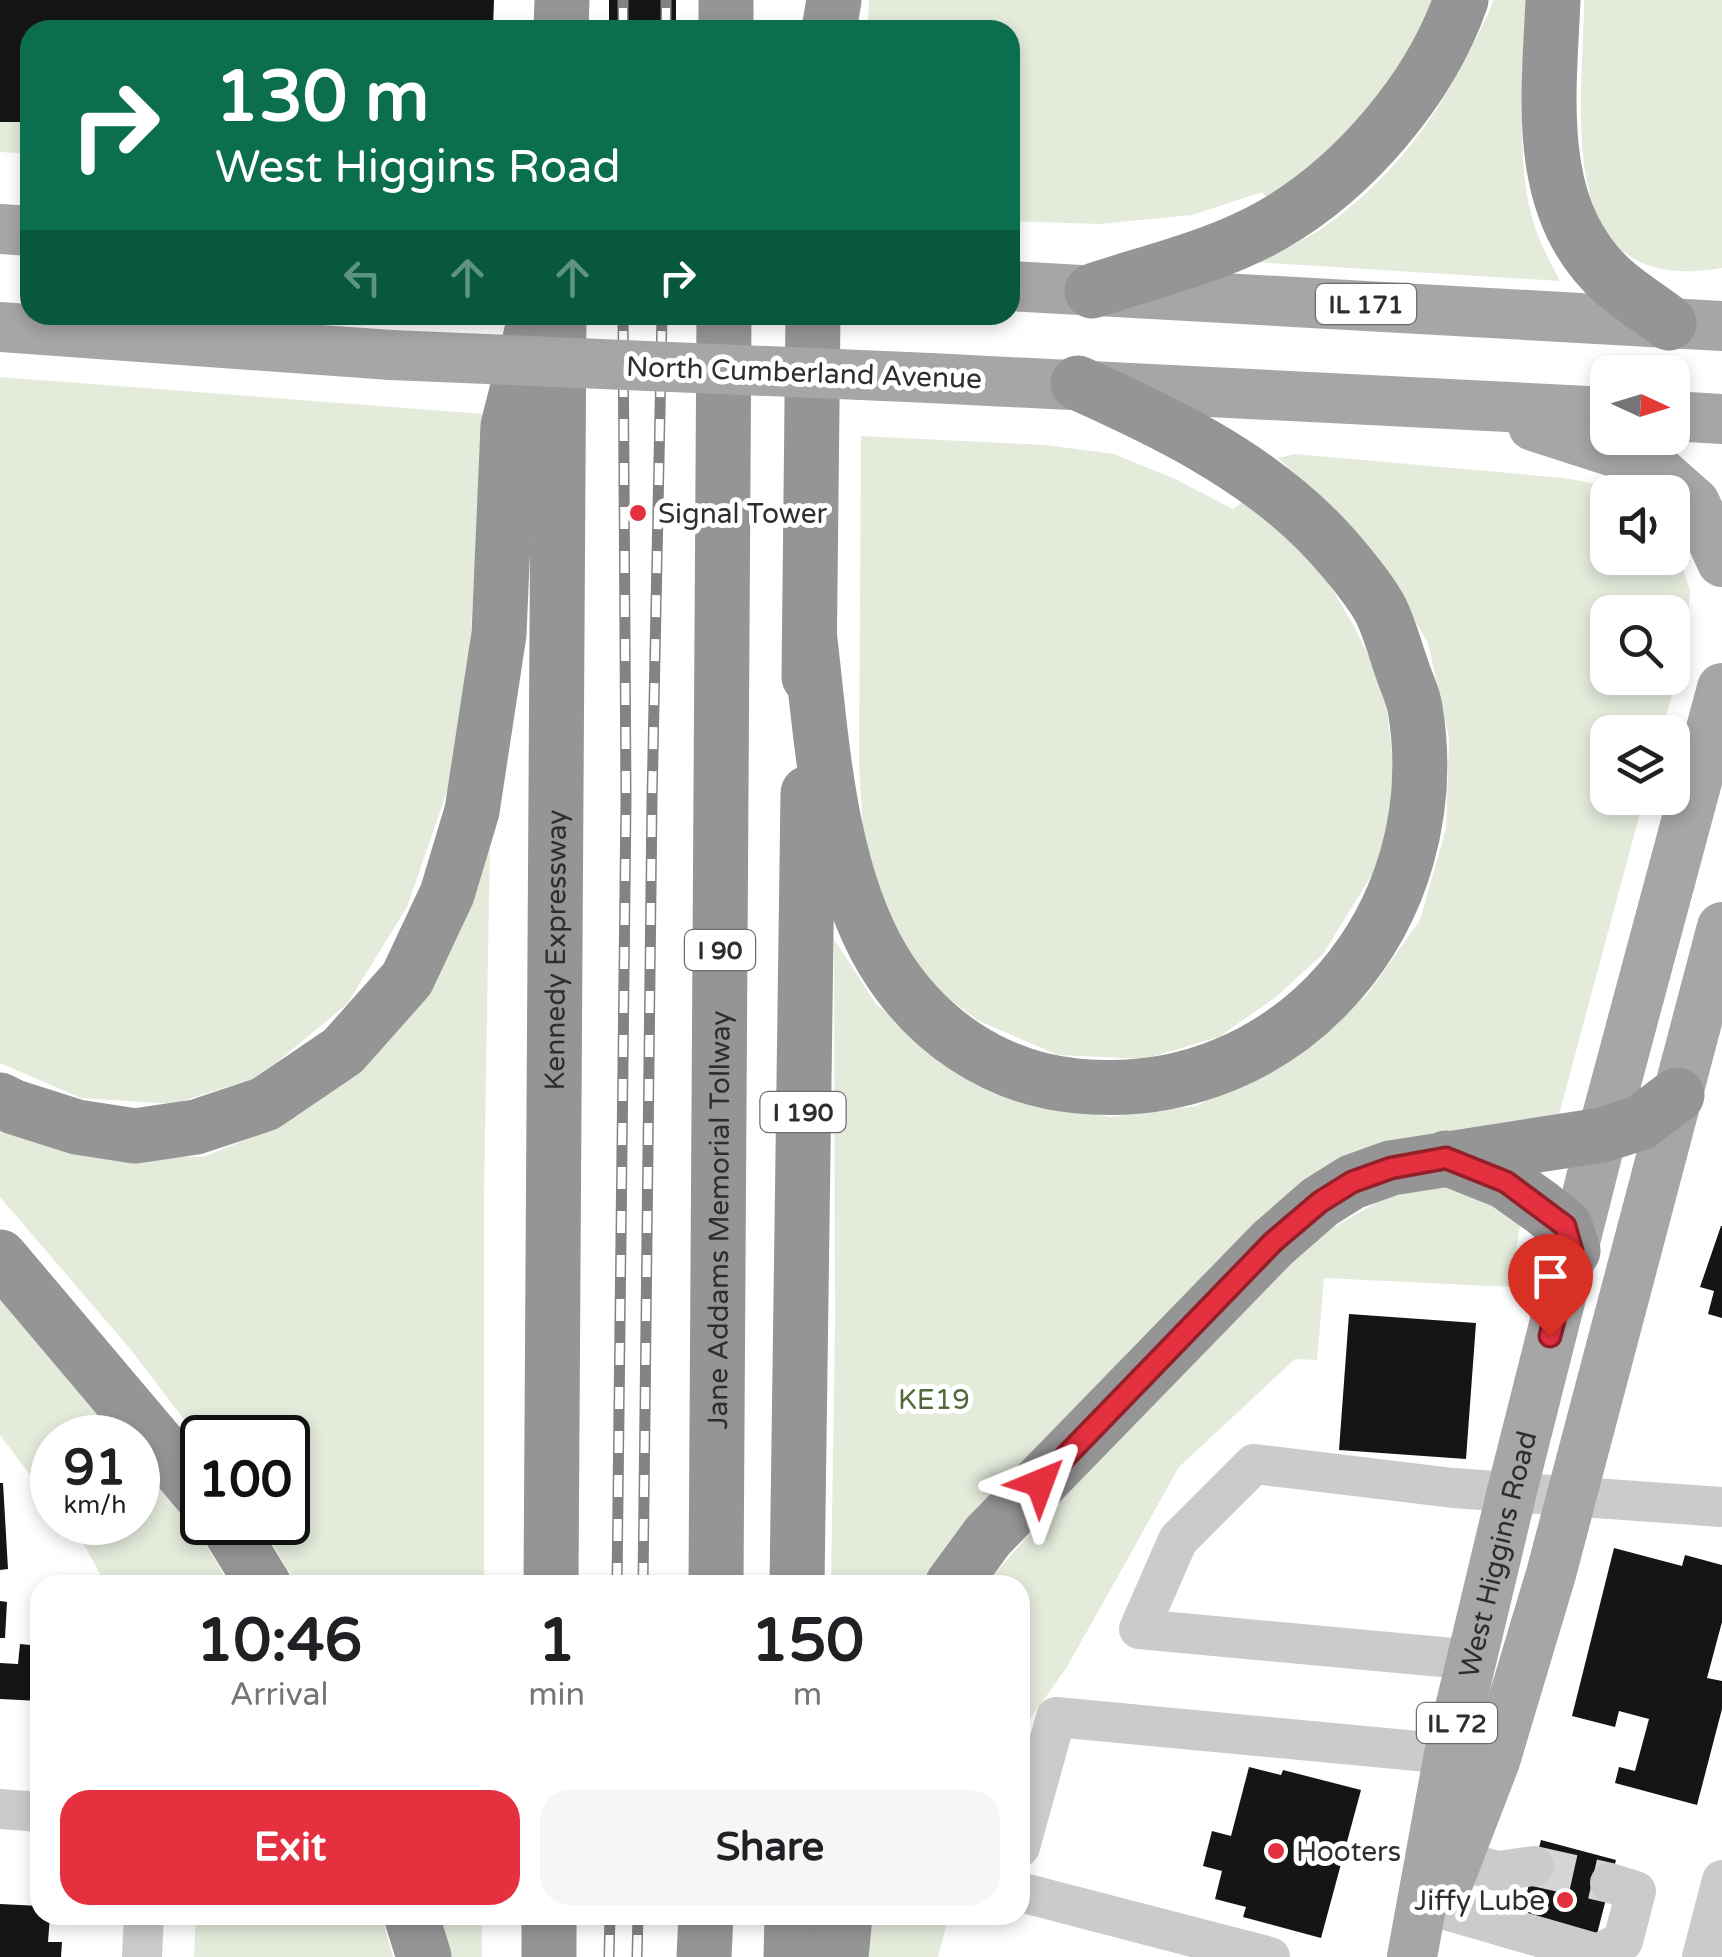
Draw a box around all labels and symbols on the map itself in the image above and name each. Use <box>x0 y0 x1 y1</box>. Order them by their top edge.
road number: IL 171 <box>1316 284 1416 324</box>
street label: North Cumberland Avenue <box>626 350 982 396</box>
north arrow <box>1590 355 1690 455</box>
place label: Signal Tower <box>658 497 828 531</box>
marker: Signal Tower <box>627 502 649 524</box>
street label: Kennedy Expressway <box>538 810 574 1091</box>
road number: I 90 <box>685 930 755 970</box>
street label: Jane Addams Memorial Tollway <box>701 1010 738 1430</box>
road number: I 190 <box>760 1092 846 1132</box>
pin <box>1508 1234 1593 1337</box>
park label: KE19 <box>898 1383 970 1417</box>
speed limit sign: 100 <box>180 1415 310 1545</box>
street label: West Higgins Road <box>1452 1427 1545 1681</box>
position arrow <box>988 1431 1092 1535</box>
road number: IL 72 <box>1417 1703 1497 1743</box>
place label: Hooters <box>1296 1835 1401 1869</box>
marker: Hooters <box>1265 1840 1287 1862</box>
place label: Jiffy Lube <box>1414 1884 1545 1918</box>
marker: Jiffy Lube <box>1554 1889 1576 1911</box>

